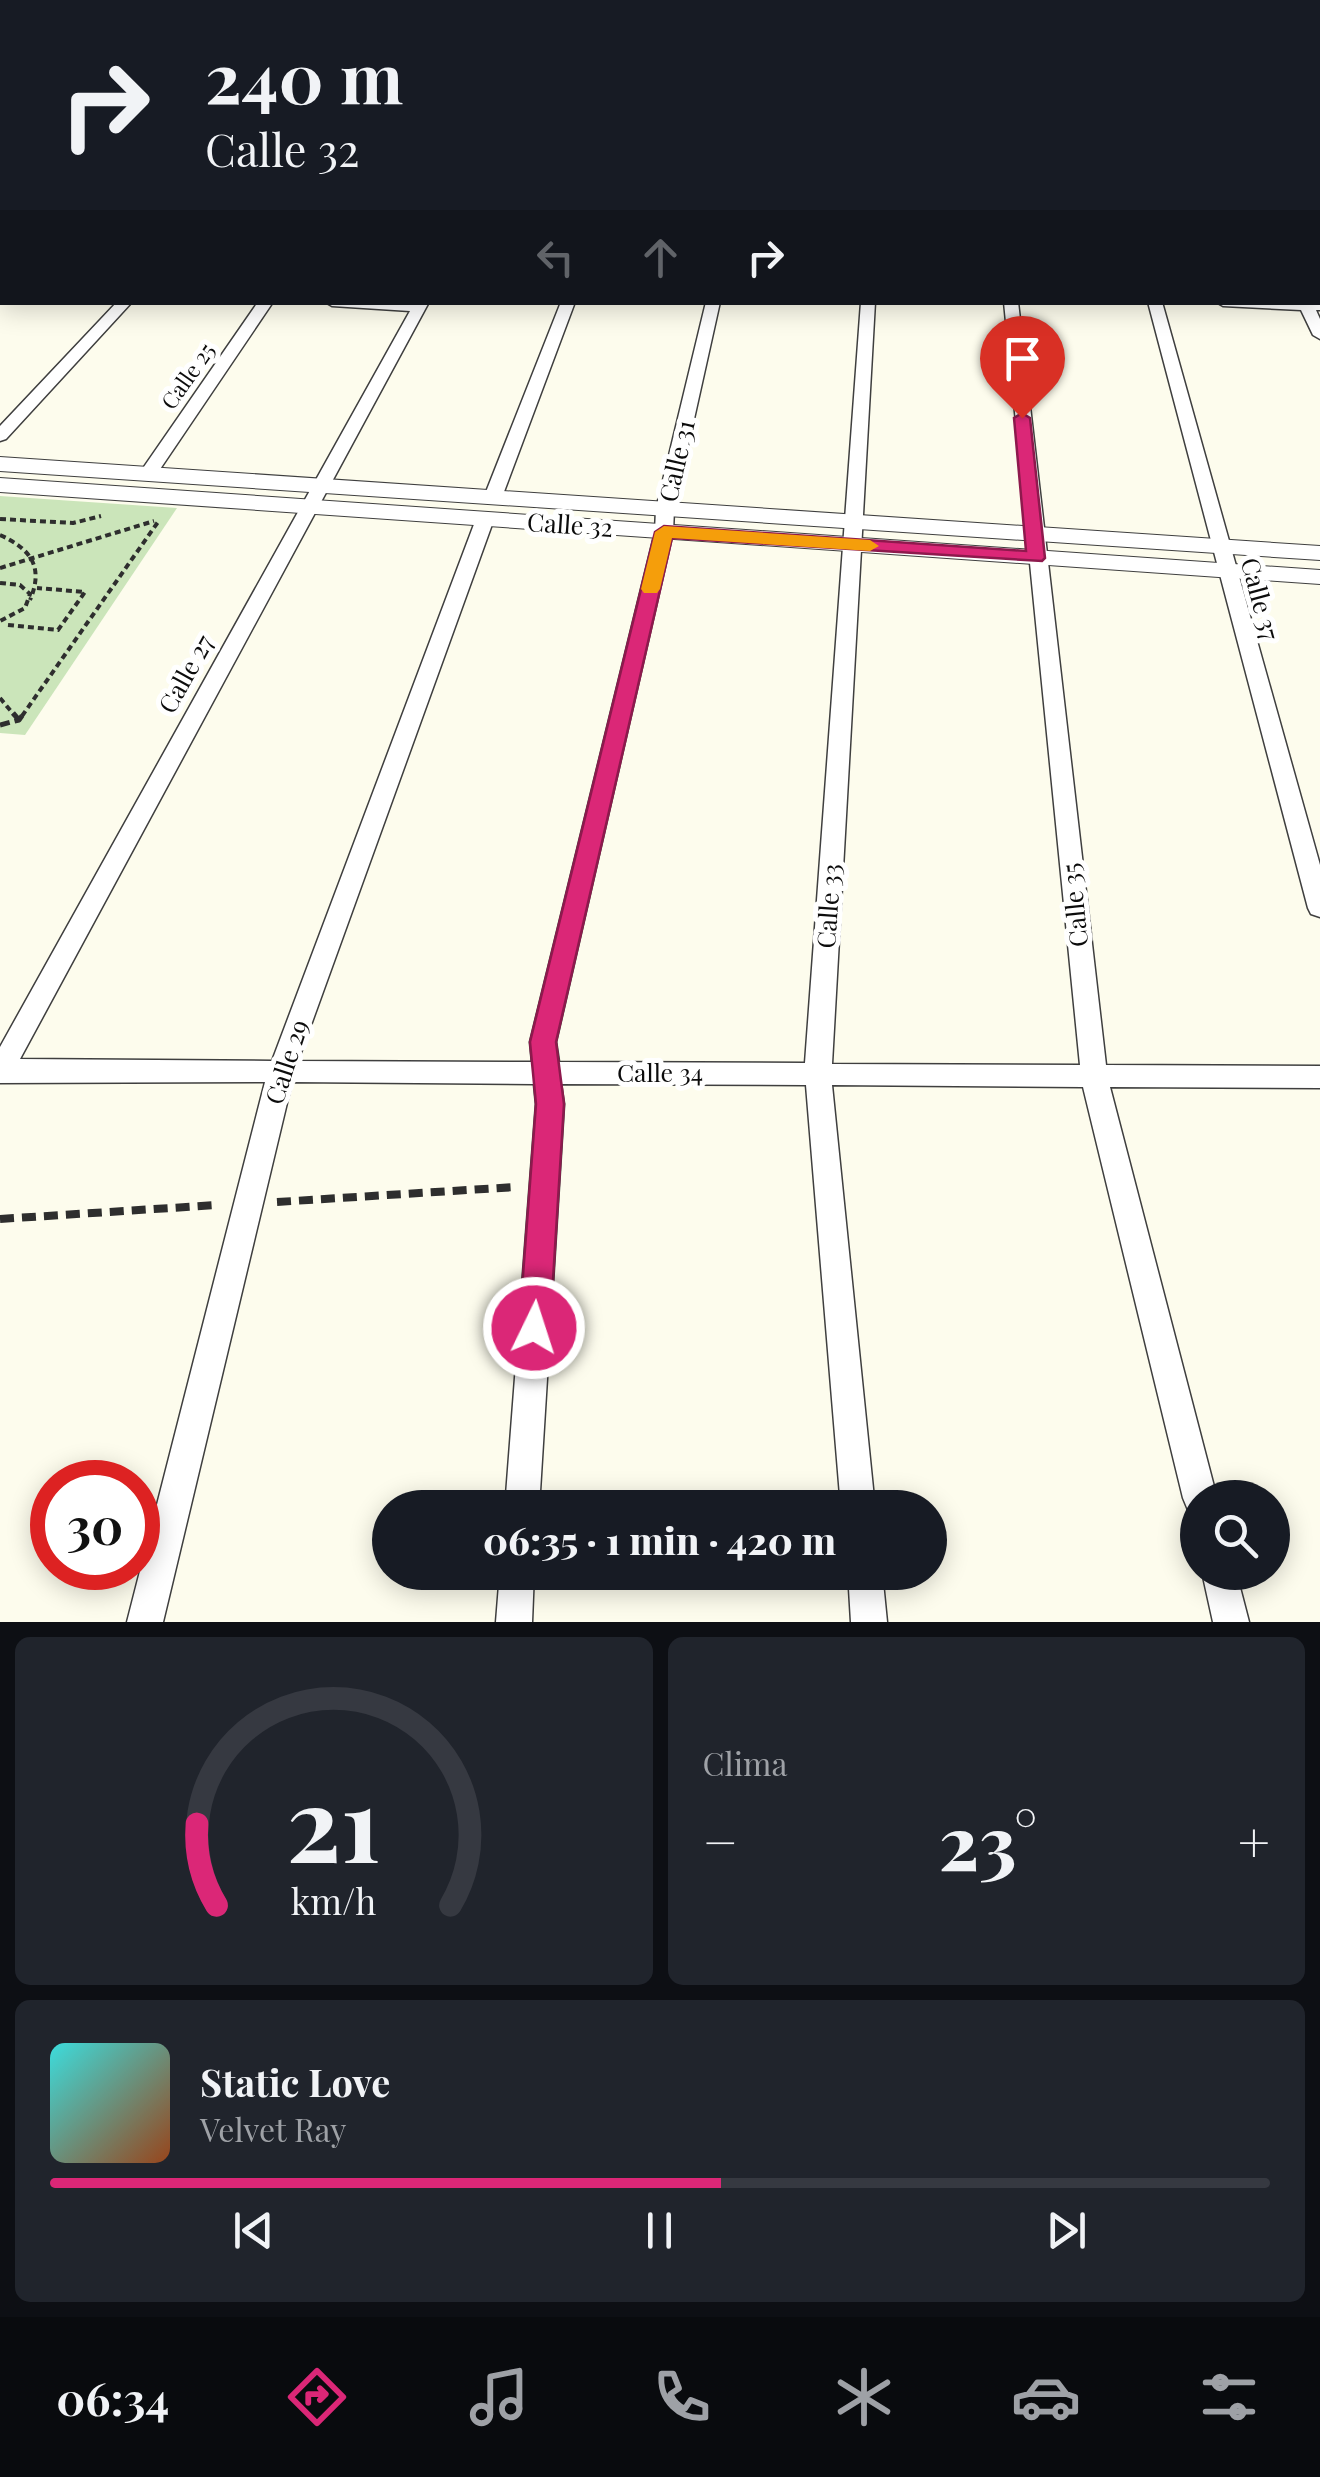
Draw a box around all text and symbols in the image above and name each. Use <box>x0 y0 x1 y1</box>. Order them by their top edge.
text: 240 m <box>205 28 403 122</box>
icon: right <box>40 40 170 170</box>
text: Calle 32 <box>205 118 360 178</box>
icon: left <box>528 230 583 285</box>
icon: ahead <box>633 230 688 285</box>
icon: right <box>738 230 793 285</box>
pin <box>980 316 1065 419</box>
icon: arrive <box>995 331 1050 386</box>
street label: Calle 25 <box>153 336 221 415</box>
street label: Calle 31 <box>650 416 701 505</box>
street label: Calle 32 <box>526 504 614 543</box>
street label: Calle 37 <box>1235 554 1288 643</box>
street label: Calle 27 <box>150 628 220 718</box>
street label: Calle 33 <box>808 862 847 950</box>
street label: Calle 35 <box>1053 862 1094 949</box>
street label: Calle 29 <box>256 1015 315 1108</box>
street label: Calle 34 <box>617 1055 703 1088</box>
position arrow <box>482 1276 586 1380</box>
speed limit sign: 30 <box>30 1460 160 1590</box>
map controls <box>1180 1480 1290 1590</box>
button: search <box>1180 1480 1290 1590</box>
text: 06:35 · 1 min · 420 m <box>483 1514 836 1565</box>
text: Clima <box>703 1741 787 1784</box>
text: 21 <box>287 1750 381 1889</box>
text: 23° <box>939 1790 1037 1890</box>
text: − <box>703 1803 738 1877</box>
text: + <box>1238 1803 1270 1877</box>
text: km/h <box>291 1876 377 1924</box>
text: Static Love <box>200 2056 390 2107</box>
text: Velvet Ray <box>200 2107 347 2150</box>
icon: previous <box>226 2203 281 2258</box>
icon: pause <box>632 2203 687 2258</box>
icon: next <box>1039 2203 1094 2258</box>
icon: directions <box>282 2362 352 2432</box>
icon: music <box>464 2362 534 2432</box>
icon: phone <box>647 2362 717 2432</box>
icon: climate <box>829 2362 899 2432</box>
icon: car <box>1011 2362 1081 2432</box>
icon: filters <box>1194 2362 1264 2432</box>
text: 06:34 <box>56 2367 169 2427</box>

